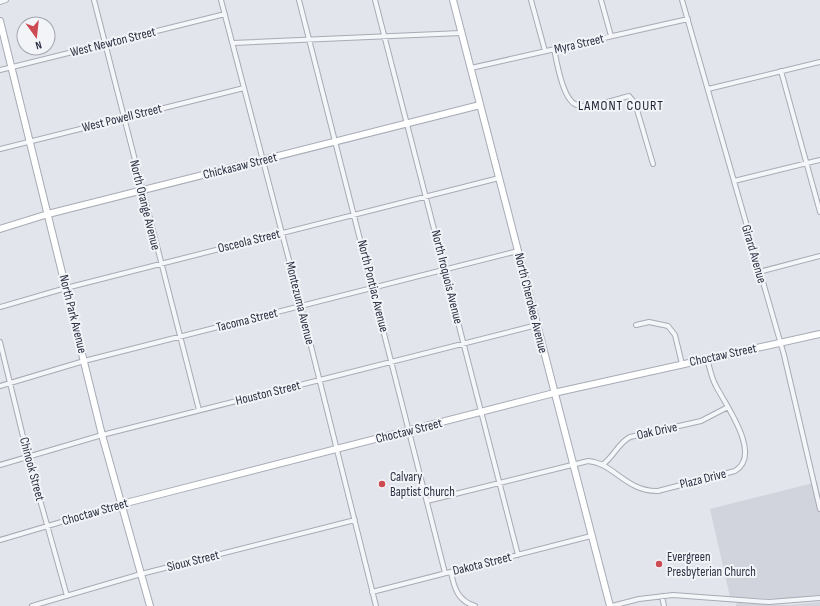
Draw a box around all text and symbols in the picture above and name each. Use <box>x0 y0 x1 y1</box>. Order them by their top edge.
north arrow <box>16 16 56 56</box>
street label: West Newton Street <box>69 24 157 60</box>
street label: Myra Street <box>552 30 606 58</box>
text: N <box>34 38 43 52</box>
district label: LAMONT COURT <box>578 97 664 114</box>
street label: West Powell Street <box>80 100 164 136</box>
street label: Chickasaw Street <box>201 149 279 183</box>
street label: North Orange Avenue <box>126 158 164 252</box>
street label: Girard Avenue <box>738 223 770 285</box>
street label: Osceola Street <box>216 226 282 256</box>
street label: North Iroquois Avenue <box>428 228 466 326</box>
street label: North Pontiac Avenue <box>354 238 392 334</box>
street label: North Cherokee Avenue <box>511 251 551 355</box>
street label: Montezuma Avenue <box>282 260 318 346</box>
street label: North Park Avenue <box>56 273 90 355</box>
street label: Tacoma Street <box>215 305 279 335</box>
street label: Choctaw Street <box>688 340 758 370</box>
street label: Houston Street <box>234 377 302 409</box>
street label: Choctaw Street <box>374 415 444 447</box>
street label: Oak Drive <box>635 419 679 443</box>
street label: Chinook Street <box>16 435 48 503</box>
street label: Plaza Drive <box>678 466 728 492</box>
place label: Calvary Baptist Church <box>390 469 455 500</box>
marker: Calvary Baptist Church <box>377 479 387 489</box>
street label: Choctaw Street <box>60 495 130 529</box>
street label: Sioux Street <box>165 547 221 575</box>
street label: Dakota Street <box>451 549 513 579</box>
place label: Evergreen Presbyterian Church <box>667 549 756 580</box>
marker: Evergreen Presbyterian Church <box>654 559 664 569</box>

